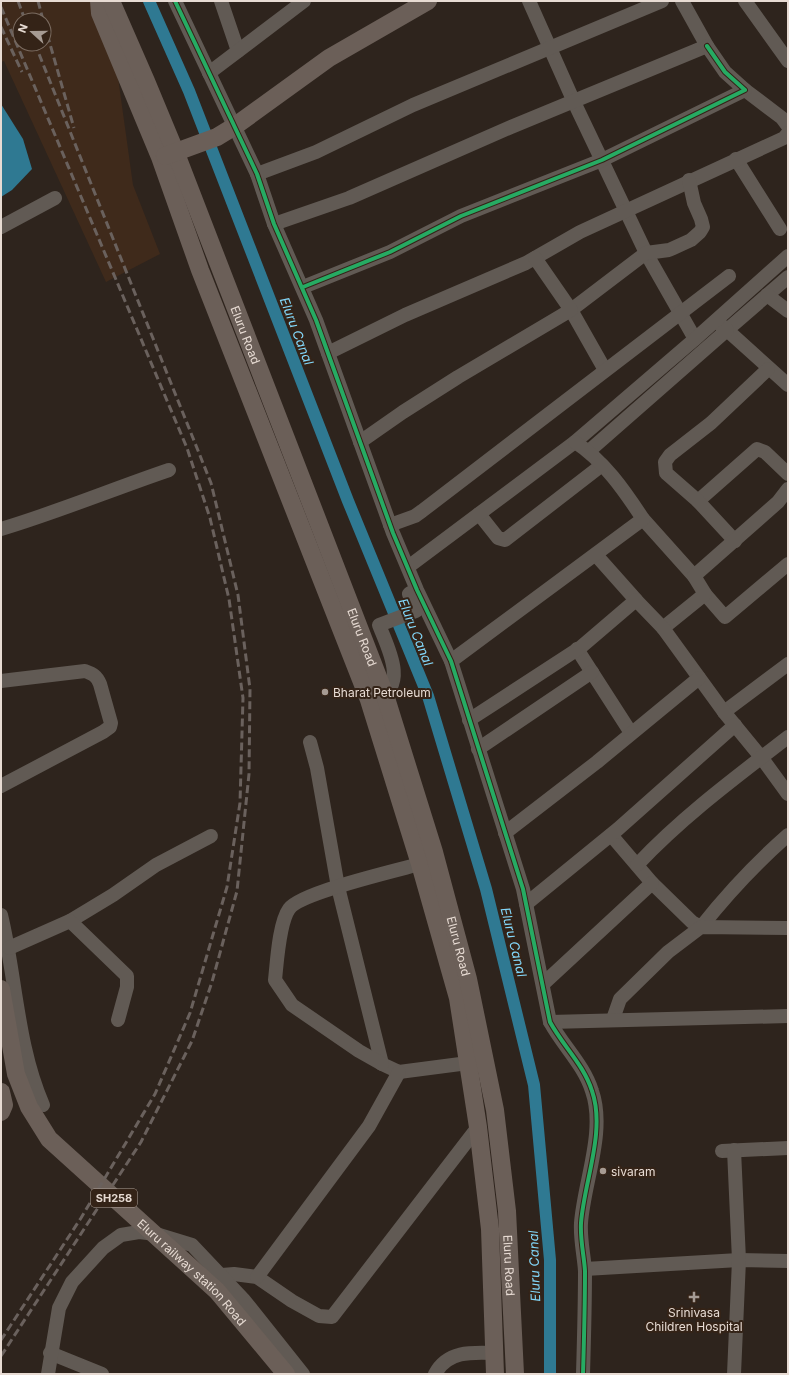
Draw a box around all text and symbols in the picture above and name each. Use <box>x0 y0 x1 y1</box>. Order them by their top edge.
north arrow <box>12 12 52 52</box>
text: N <box>15 22 31 35</box>
water label: Eluru Canal <box>277 295 318 368</box>
street label: Eluru Road <box>228 303 264 366</box>
water label: Eluru Canal <box>395 596 437 669</box>
street label: Eluru Road <box>345 606 381 668</box>
place label: Bharat Petroleum <box>333 685 431 700</box>
marker: Bharat Petroleum <box>320 687 330 697</box>
water label: Eluru Canal <box>498 906 531 979</box>
street label: Eluru Road <box>444 914 474 978</box>
place label: sivaram <box>611 1164 655 1179</box>
marker: sivaram <box>598 1166 608 1176</box>
road number: SH258 <box>91 1189 137 1207</box>
street label: Eluru railway station Road <box>135 1215 250 1328</box>
water label: Eluru Canal <box>525 1229 543 1302</box>
street label: Eluru Road <box>501 1234 519 1296</box>
marker: Srinivasa Children Hospital <box>688 1291 700 1303</box>
place label: Srinivasa Children Hospital <box>645 1305 743 1334</box>

